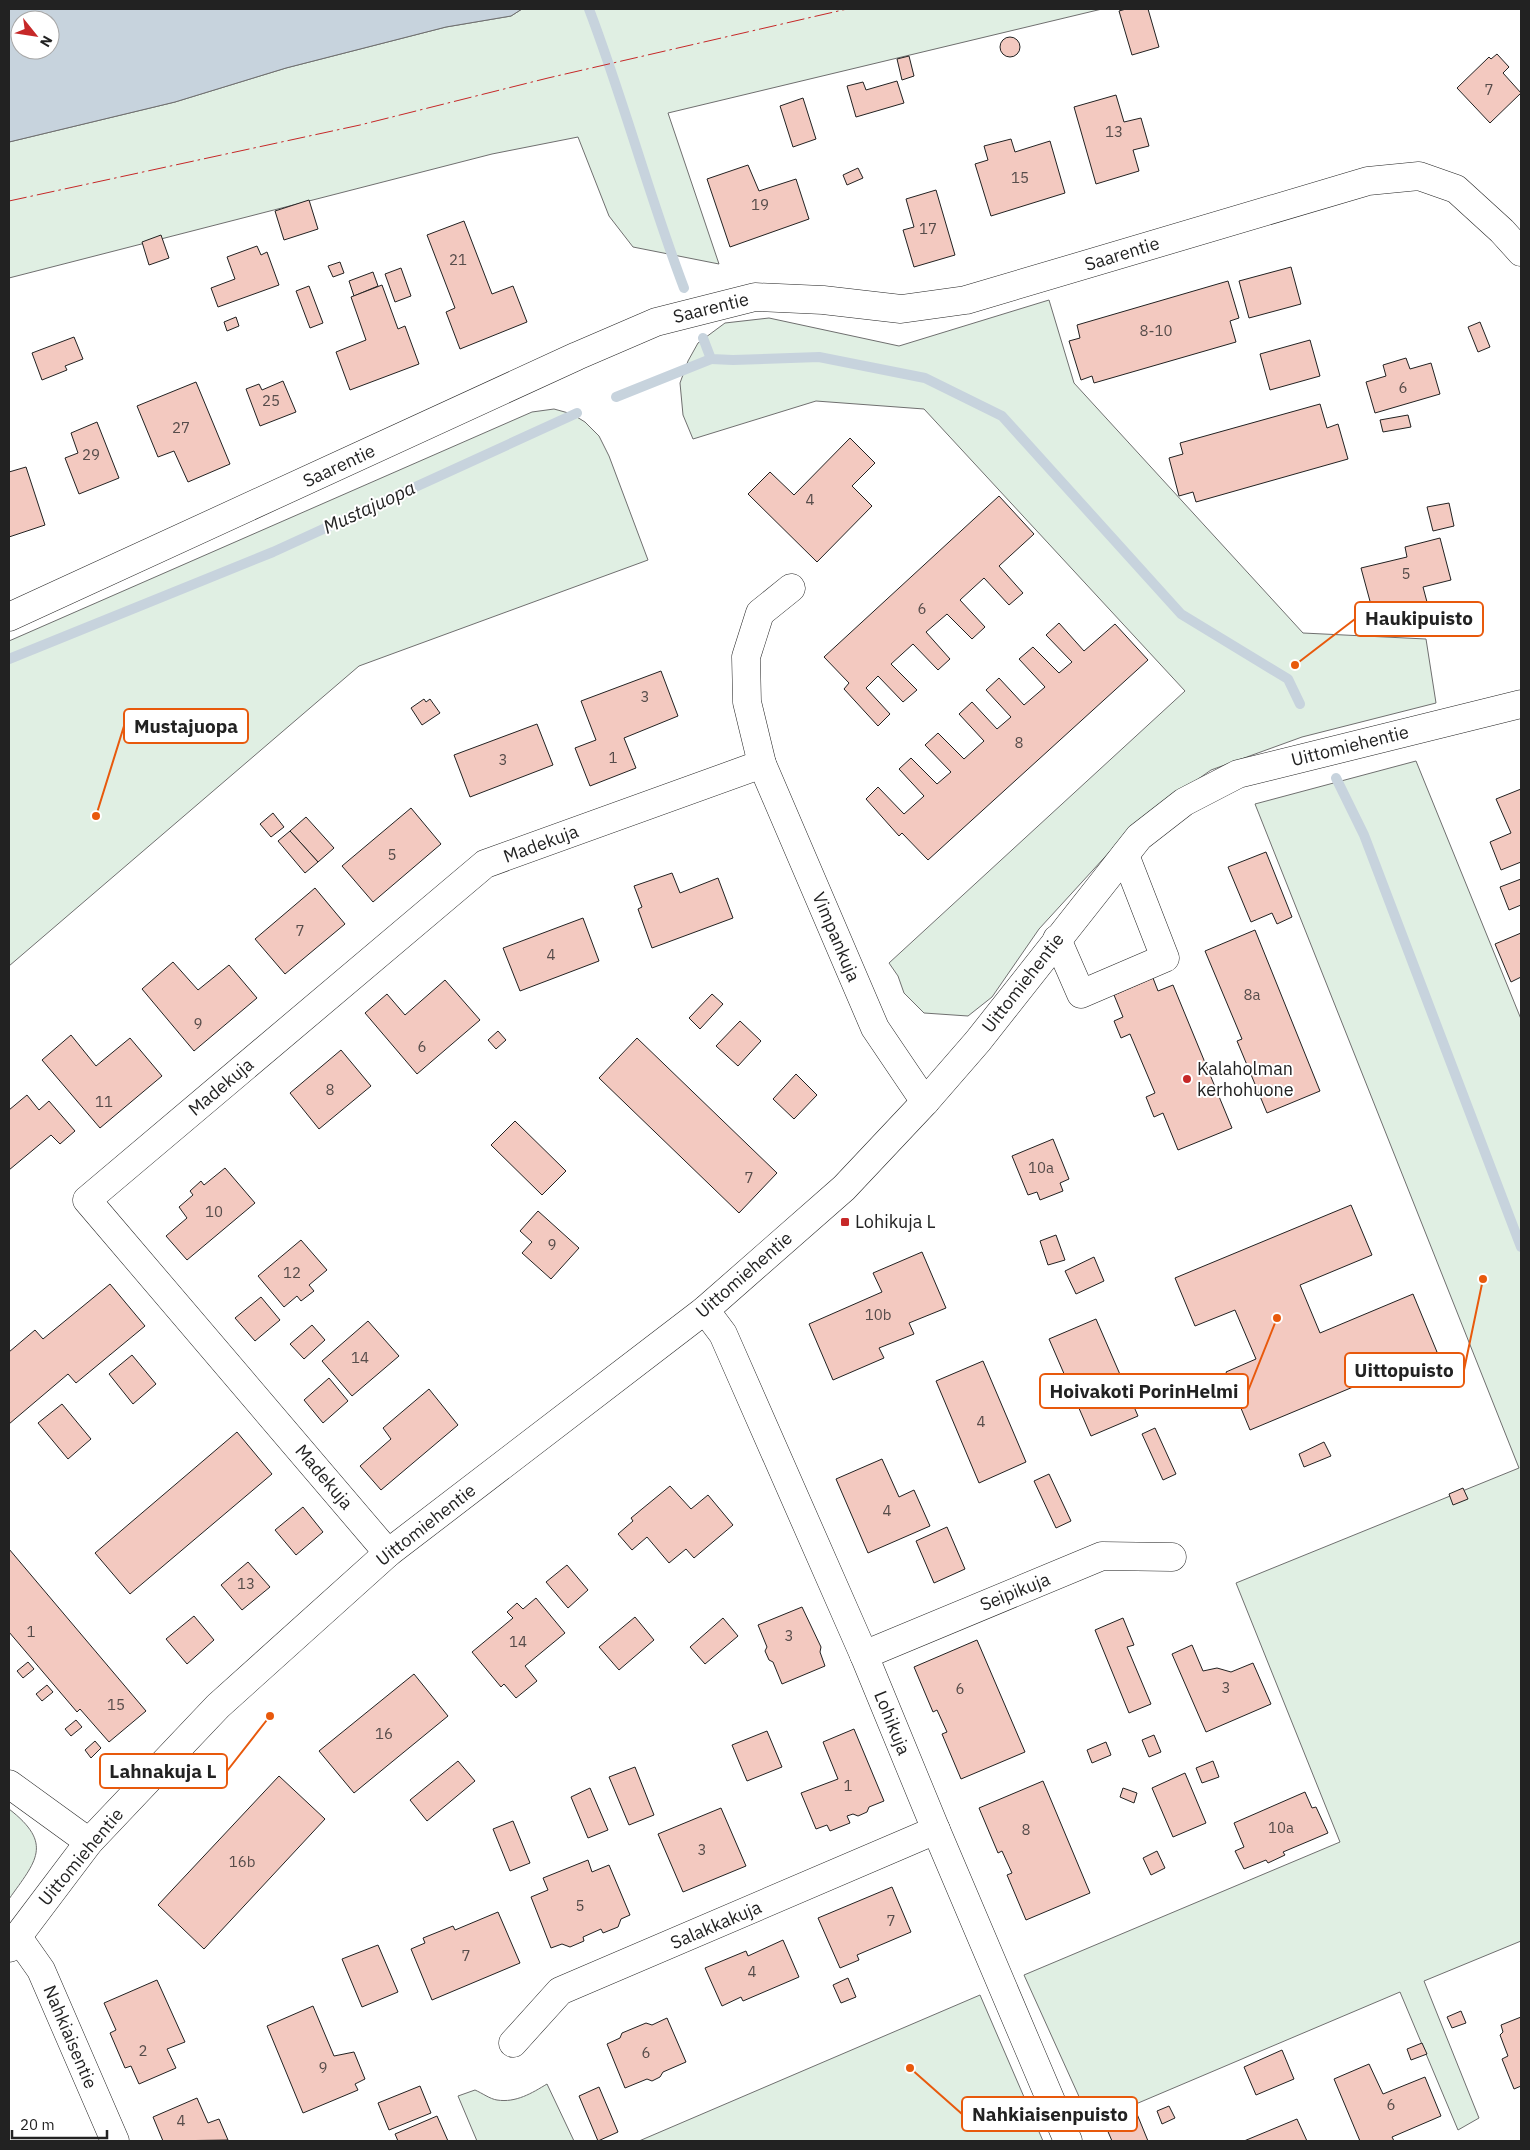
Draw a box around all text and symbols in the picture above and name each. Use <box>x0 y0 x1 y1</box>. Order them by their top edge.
north arrow <box>10 10 60 60</box>
text: N <box>36 33 57 50</box>
house number: 7 <box>1484 80 1494 99</box>
house number: 13 <box>1105 122 1123 141</box>
house number: 15 <box>1011 168 1029 187</box>
house number: 19 <box>751 195 769 214</box>
house number: 17 <box>919 219 937 238</box>
street label: Saarentie <box>1082 231 1162 276</box>
house number: 21 <box>449 250 467 269</box>
street label: Saarentie <box>671 287 751 328</box>
house number: 8-10 <box>1140 321 1173 340</box>
house number: 6 <box>1398 378 1408 397</box>
house number: 25 <box>262 391 280 410</box>
house number: 27 <box>172 418 190 437</box>
street label: Saarentie <box>299 439 379 492</box>
house number: 29 <box>82 445 100 464</box>
water label: Mustajuopa <box>319 475 419 539</box>
house number: 4 <box>805 490 815 509</box>
house number: 5 <box>1401 564 1411 583</box>
house number: 6 <box>917 599 927 618</box>
callout: Haukipuisto <box>1355 602 1483 636</box>
text: Haukipuisto <box>1365 606 1473 630</box>
house number: 3 <box>640 687 650 706</box>
callout: Mustajuopa <box>124 709 248 743</box>
text: Mustajuopa <box>134 714 238 738</box>
street label: Uittomiehentie <box>1289 720 1411 771</box>
house number: 8 <box>1014 733 1024 752</box>
house number: 1 <box>608 748 618 767</box>
house number: 3 <box>498 750 508 769</box>
street label: Madekuja <box>500 819 582 868</box>
house number: 5 <box>387 845 397 864</box>
street label: Vimpankuja <box>807 889 866 985</box>
house number: 7 <box>295 921 305 940</box>
street label: Uittomiehentie <box>977 928 1069 1037</box>
house number: 4 <box>546 945 556 964</box>
house number: 8a <box>1243 985 1261 1004</box>
house number: 9 <box>193 1014 203 1033</box>
house number: 6 <box>417 1037 427 1056</box>
street label: Madekuja <box>183 1052 258 1121</box>
place label: Kalaholman kerhohuone <box>1197 1057 1294 1101</box>
marker: Kalaholman kerhohuone <box>1181 1073 1193 1085</box>
house number: 8 <box>325 1080 335 1099</box>
house number: 11 <box>95 1092 113 1111</box>
house number: 10a <box>1028 1158 1054 1177</box>
house number: 7 <box>744 1168 754 1187</box>
house number: 10 <box>205 1202 223 1221</box>
place label: Lohikuja L <box>855 1210 936 1233</box>
marker: Lohikuja L <box>839 1216 851 1228</box>
street label: Uittomiehentie <box>691 1226 797 1323</box>
house number: 9 <box>547 1235 557 1254</box>
house number: 12 <box>283 1263 301 1282</box>
house number: 10b <box>865 1305 891 1324</box>
house number: 14 <box>351 1348 369 1367</box>
callout: Uittopuisto <box>1345 1353 1464 1387</box>
text: Uittopuisto <box>1354 1358 1454 1382</box>
callout: Hoivakoti PorinHelmi <box>1040 1374 1248 1408</box>
text: Hoivakoti PorinHelmi <box>1050 1379 1238 1403</box>
house number: 4 <box>976 1412 986 1431</box>
street label: Madekuja <box>290 1439 359 1514</box>
street label: Uittomiehentie <box>371 1478 480 1571</box>
house number: 4 <box>882 1501 892 1520</box>
street label: Seipikuja <box>976 1567 1054 1616</box>
house number: 13 <box>237 1574 255 1593</box>
house number: 1 <box>26 1622 36 1641</box>
house number: 3 <box>784 1626 794 1645</box>
house number: 14 <box>509 1632 527 1651</box>
house number: 3 <box>1221 1678 1231 1697</box>
house number: 6 <box>955 1679 965 1698</box>
street label: Lohikuja <box>869 1687 916 1759</box>
house number: 15 <box>107 1695 125 1714</box>
house number: 16 <box>375 1724 393 1743</box>
callout: Lahnakuja L <box>100 1754 227 1788</box>
text: Lahnakuja L <box>109 1759 217 1783</box>
house number: 1 <box>843 1776 853 1795</box>
street label: Uittomiehentie <box>33 1803 128 1910</box>
house number: 10a <box>1268 1818 1294 1837</box>
house number: 8 <box>1021 1820 1031 1839</box>
house number: 3 <box>697 1840 707 1859</box>
house number: 16b <box>229 1852 255 1871</box>
street label: Salakkakuja <box>667 1895 765 1954</box>
house number: 5 <box>575 1896 585 1915</box>
house number: 7 <box>886 1911 896 1930</box>
house number: 7 <box>461 1946 471 1965</box>
house number: 4 <box>747 1962 757 1981</box>
street label: Nahkiaisentie <box>38 1982 103 2092</box>
house number: 2 <box>138 2041 148 2060</box>
house number: 6 <box>641 2043 651 2062</box>
house number: 9 <box>318 2058 328 2077</box>
house number: 6 <box>1386 2095 1396 2114</box>
callout: Nahkiaisenpuisto <box>962 2097 1137 2131</box>
text: Nahkiaisenpuisto <box>972 2102 1128 2126</box>
scale bar <box>12 2108 108 2140</box>
house number: 4 <box>176 2111 186 2130</box>
text: 20 m <box>20 2115 55 2134</box>

